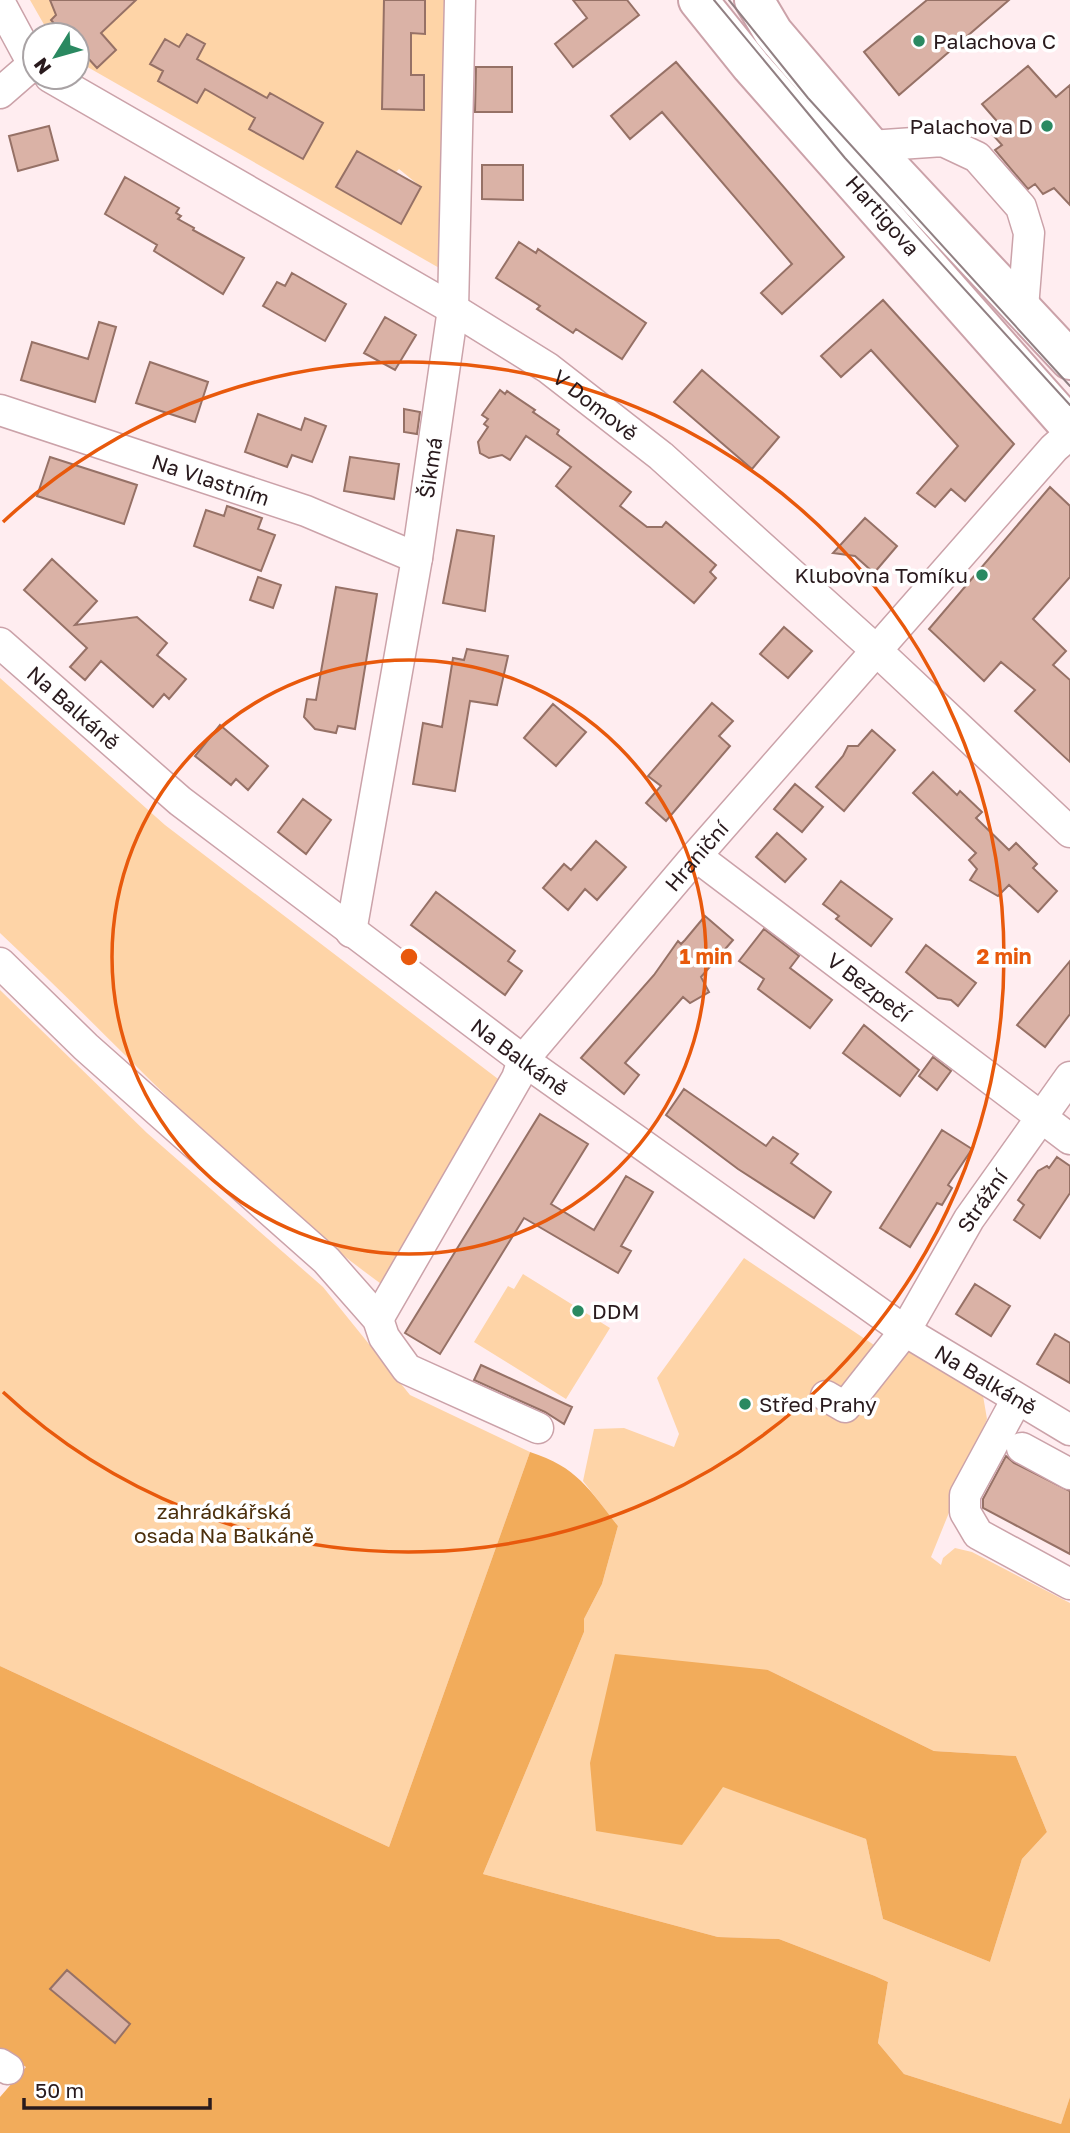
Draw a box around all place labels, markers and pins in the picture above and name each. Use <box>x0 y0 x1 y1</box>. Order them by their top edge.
place label: Palachova C <box>933 28 1056 54</box>
marker: Palachova C <box>911 33 927 49</box>
place label: Palachova D <box>910 113 1033 139</box>
marker: Palachova D <box>1039 118 1055 134</box>
place label: Klubovna Tomíku <box>794 562 968 588</box>
marker: Klubovna Tomíku <box>974 567 990 583</box>
centre of rings <box>397 945 421 969</box>
place label: DDM <box>592 1298 639 1324</box>
marker: DDM <box>570 1303 586 1319</box>
place label: Střed Prahy <box>759 1391 877 1417</box>
marker: Střed Prahy <box>737 1396 753 1412</box>

